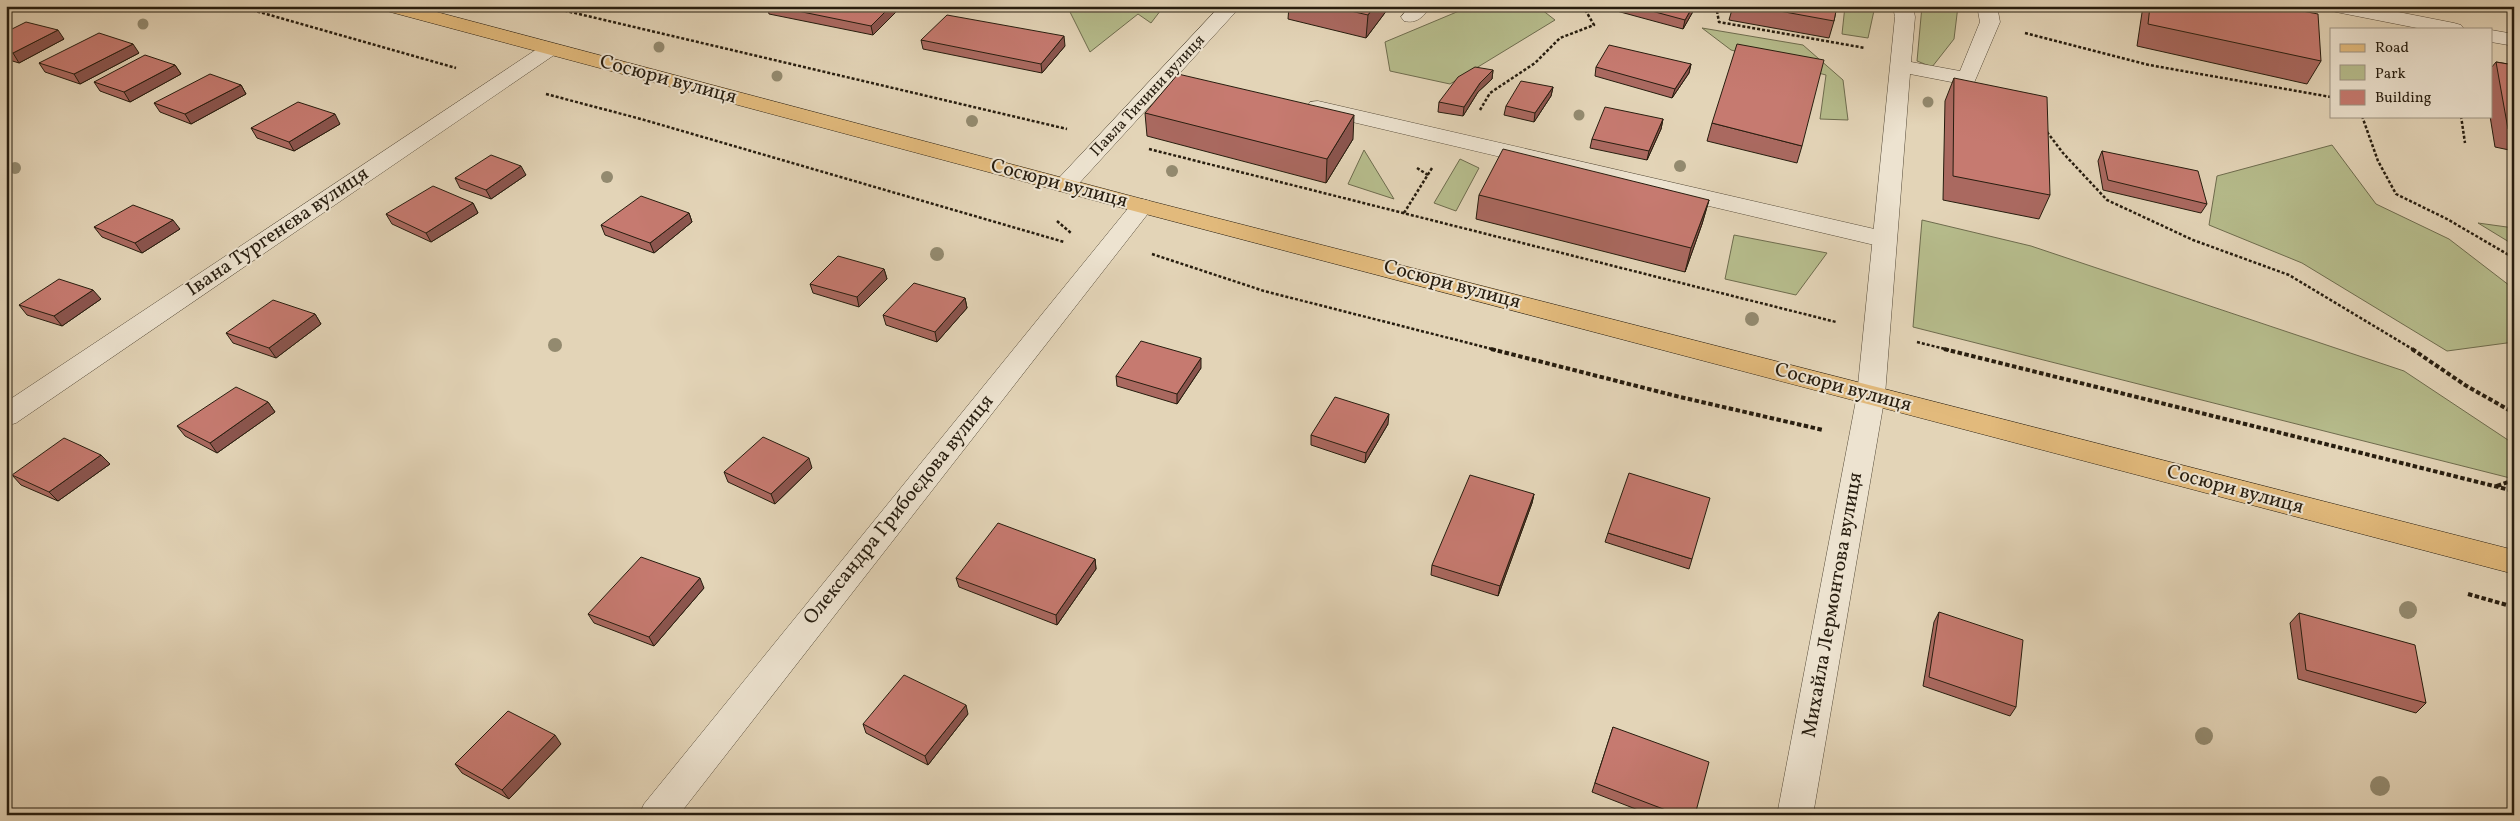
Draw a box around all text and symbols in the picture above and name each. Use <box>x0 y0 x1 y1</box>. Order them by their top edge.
legend <box>2330 28 2492 118</box>
street label: Павла Тичини вулиця <box>1086 30 1210 162</box>
text: Road <box>2375 38 2409 59</box>
street label: Сосюри вулиця <box>596 48 740 112</box>
text: Park <box>2375 64 2406 85</box>
text: Building <box>2375 88 2432 109</box>
street label: Сосюри вулиця <box>987 152 1131 216</box>
street label: Івана Тургенєва вулиця <box>181 160 375 304</box>
street label: Сосюри вулиця <box>1380 253 1524 317</box>
street label: Сосюри вулиця <box>1771 356 1915 420</box>
street label: Олександра Грибоєдова вулиця <box>797 389 1001 631</box>
street label: Сосюри вулиця <box>2163 458 2307 522</box>
street label: Михайла Лермонтова вулиця <box>1796 470 1870 740</box>

